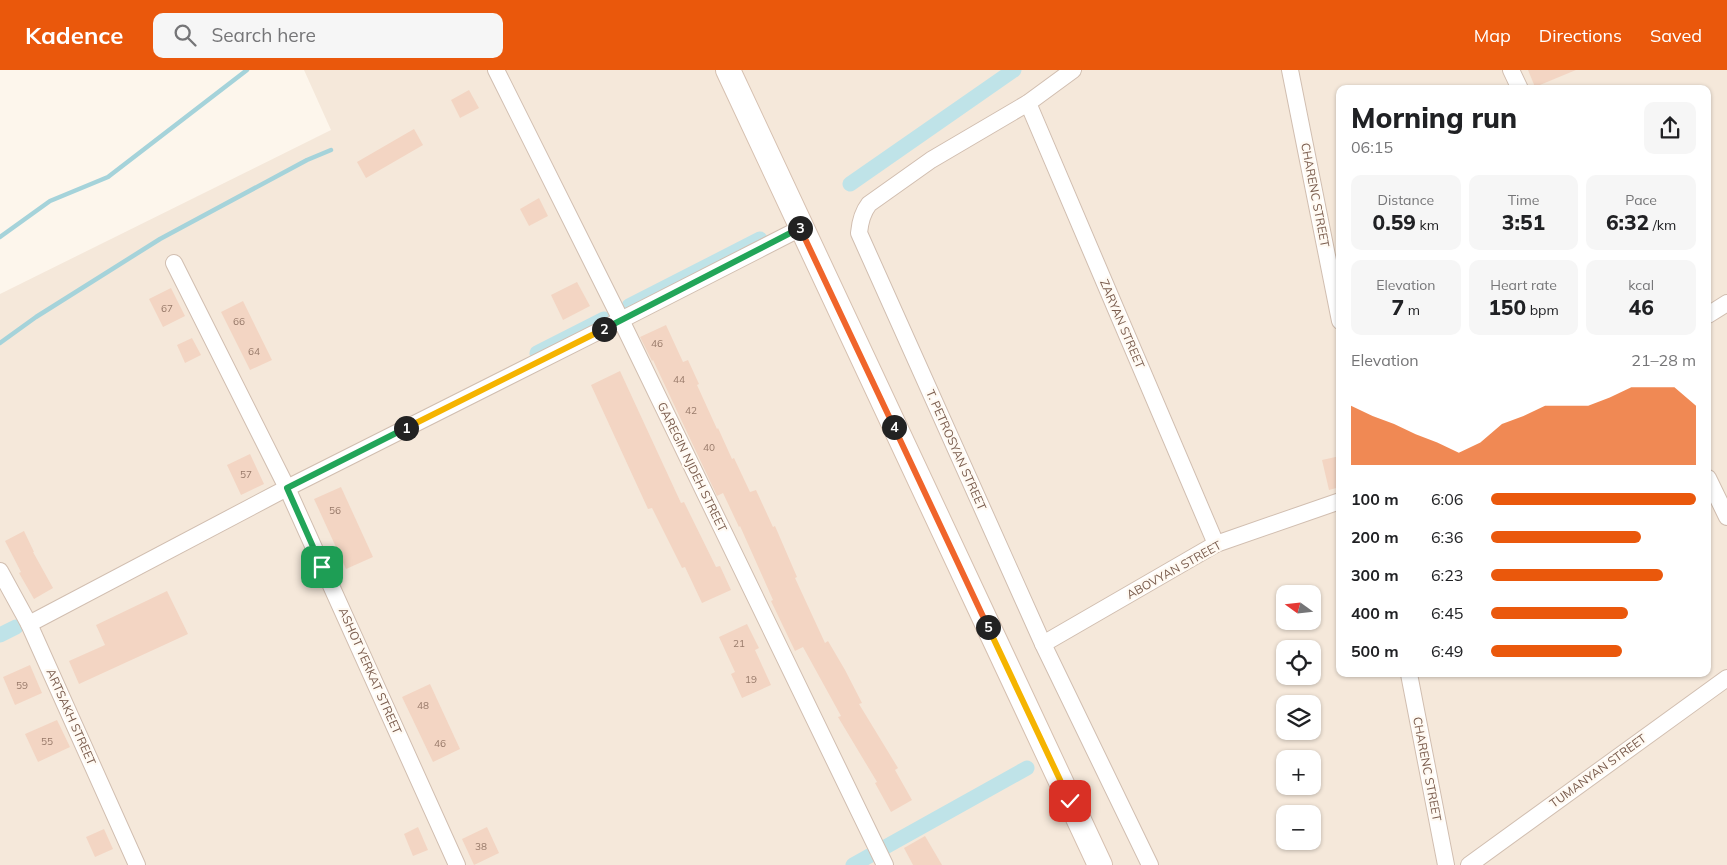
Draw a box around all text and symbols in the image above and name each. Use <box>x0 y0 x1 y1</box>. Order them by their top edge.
search box <box>153 13 503 58</box>
text: Kadence <box>25 20 123 50</box>
icon: search <box>171 21 199 49</box>
text: Search here <box>211 23 316 47</box>
text: Map <box>1474 24 1511 47</box>
text: Directions <box>1539 24 1622 47</box>
text: Saved <box>1650 24 1702 47</box>
text: Morning run <box>1351 100 1517 135</box>
button: share <box>1644 102 1696 154</box>
text: 06:15 <box>1351 137 1393 157</box>
street label: CHARENC STREET <box>1298 141 1333 249</box>
text: Distance <box>1378 191 1434 209</box>
text: Time <box>1508 191 1539 209</box>
text: Pace <box>1625 191 1657 209</box>
text: 0.59 <box>1373 209 1416 235</box>
text: 3:51 <box>1502 209 1545 235</box>
text: 6:32 <box>1606 209 1649 235</box>
pin: 3 <box>788 216 812 240</box>
text: km <box>1416 216 1439 234</box>
text: /km <box>1649 216 1676 234</box>
text: 3 <box>796 219 805 237</box>
text: Elevation <box>1376 276 1435 294</box>
text: Heart rate <box>1490 276 1557 294</box>
text: kcal <box>1628 276 1654 294</box>
street label: ZARYAN STREET <box>1097 277 1148 371</box>
text: 7 <box>1392 294 1404 320</box>
text: 150 <box>1488 294 1526 320</box>
text: 46 <box>1629 294 1654 320</box>
text: m <box>1404 301 1420 319</box>
text: bpm <box>1526 301 1559 319</box>
house number: 67 <box>161 302 173 315</box>
house number: 66 <box>233 315 245 328</box>
pin: 2 <box>592 316 616 342</box>
text: 2 <box>600 320 609 338</box>
house number: 46 <box>651 337 663 350</box>
house number: 64 <box>248 345 260 358</box>
text: Elevation <box>1351 350 1419 370</box>
text: 21–28 m <box>1631 350 1696 370</box>
house number: 44 <box>673 373 685 386</box>
street label: T. PETROSYAN STREET <box>923 387 990 513</box>
street label: GAREGIN NJDEH STREET <box>655 400 731 535</box>
house number: 42 <box>685 404 697 417</box>
pin: 4 <box>882 414 906 440</box>
pin: 1 <box>394 416 418 440</box>
text: 4 <box>890 418 899 436</box>
text: 1 <box>402 419 411 437</box>
house number: 40 <box>703 441 715 454</box>
house number: 57 <box>240 468 252 481</box>
text: 100 m <box>1351 489 1399 509</box>
text: 6:06 <box>1431 489 1463 509</box>
house number: 56 <box>329 504 341 517</box>
text: 200 m <box>1351 527 1399 547</box>
text: 6:36 <box>1431 527 1463 547</box>
street label: ABOVYAN STREET <box>1124 537 1224 602</box>
pin <box>301 546 343 588</box>
icon: arrive <box>308 553 336 581</box>
text: 300 m <box>1351 565 1399 585</box>
text: 6:23 <box>1431 565 1463 585</box>
north arrow <box>1276 585 1321 630</box>
map controls <box>1276 585 1321 850</box>
text: 400 m <box>1351 603 1399 623</box>
text: 6:45 <box>1431 603 1463 623</box>
street label: ASHOT YERKAT STREET <box>336 605 405 737</box>
pin: 5 <box>976 614 1000 640</box>
text: 5 <box>984 618 993 636</box>
house number: 21 <box>733 637 745 650</box>
button: locate <box>1276 640 1321 685</box>
text: 500 m <box>1351 641 1399 661</box>
text: 6:49 <box>1431 641 1463 661</box>
street label: ARTSAKH STREET <box>43 666 100 768</box>
house number: 19 <box>745 673 757 686</box>
house number: 59 <box>16 679 28 692</box>
button: layers <box>1276 695 1321 740</box>
house number: 48 <box>417 699 429 712</box>
street label: CHARENC STREET <box>1410 715 1445 823</box>
street label: TUMANYAN STREET <box>1547 730 1649 811</box>
house number: 55 <box>41 735 53 748</box>
house number: 46 <box>434 737 446 750</box>
button: + <box>1276 750 1321 795</box>
pin <box>1049 780 1091 822</box>
icon: check <box>1056 787 1084 815</box>
button: − <box>1276 805 1321 850</box>
house number: 38 <box>475 840 487 853</box>

